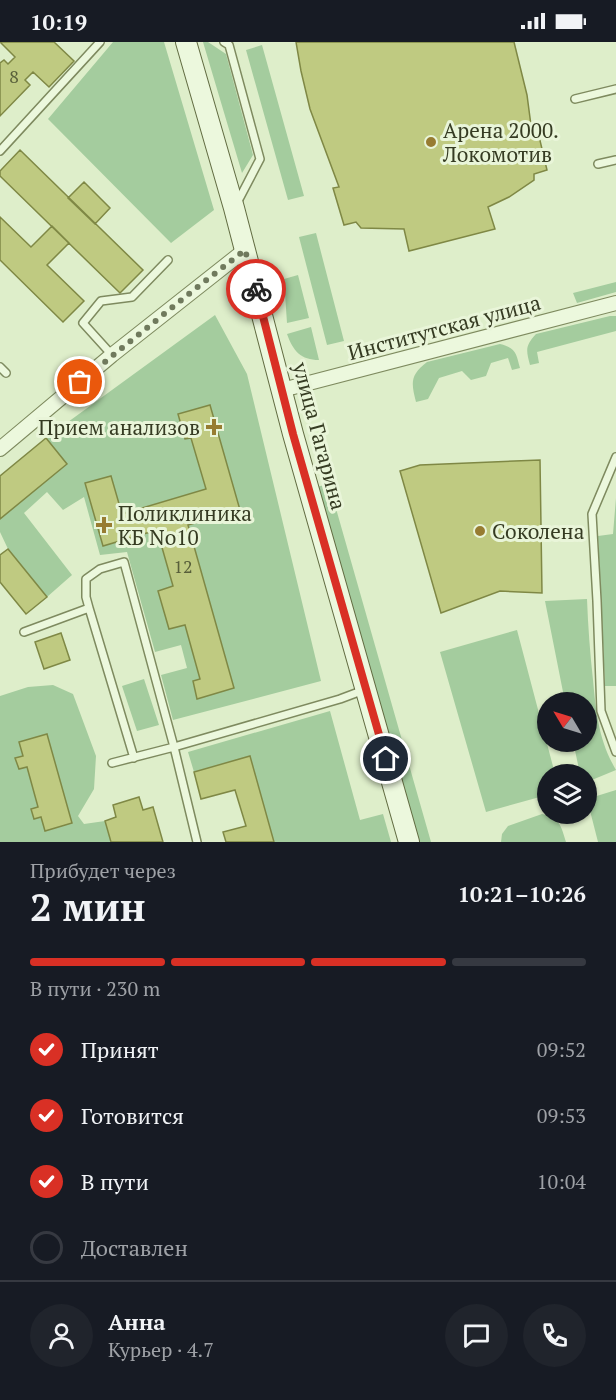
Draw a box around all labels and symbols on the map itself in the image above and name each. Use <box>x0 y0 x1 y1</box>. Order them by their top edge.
house number: 8 <box>9 64 19 88</box>
place label: Арена 2000. Локомотив <box>442 116 559 168</box>
marker: Арена 2000. Локомотив <box>424 135 438 149</box>
courier <box>226 259 286 319</box>
street label: Институтская улица <box>345 288 544 366</box>
pin <box>54 356 105 407</box>
street label: улица Гагарина <box>287 358 353 513</box>
place label: Прием анализов <box>38 413 200 441</box>
marker: Прием анализов <box>205 418 223 436</box>
place label: Поликлиника КБ No10 <box>118 499 252 551</box>
marker: Поликлиника КБ No10 <box>95 516 113 534</box>
place label: Соколена <box>492 517 585 545</box>
marker: Соколена <box>473 524 487 538</box>
house number: 12 <box>173 554 193 578</box>
north arrow <box>537 692 597 752</box>
pin <box>360 733 411 784</box>

